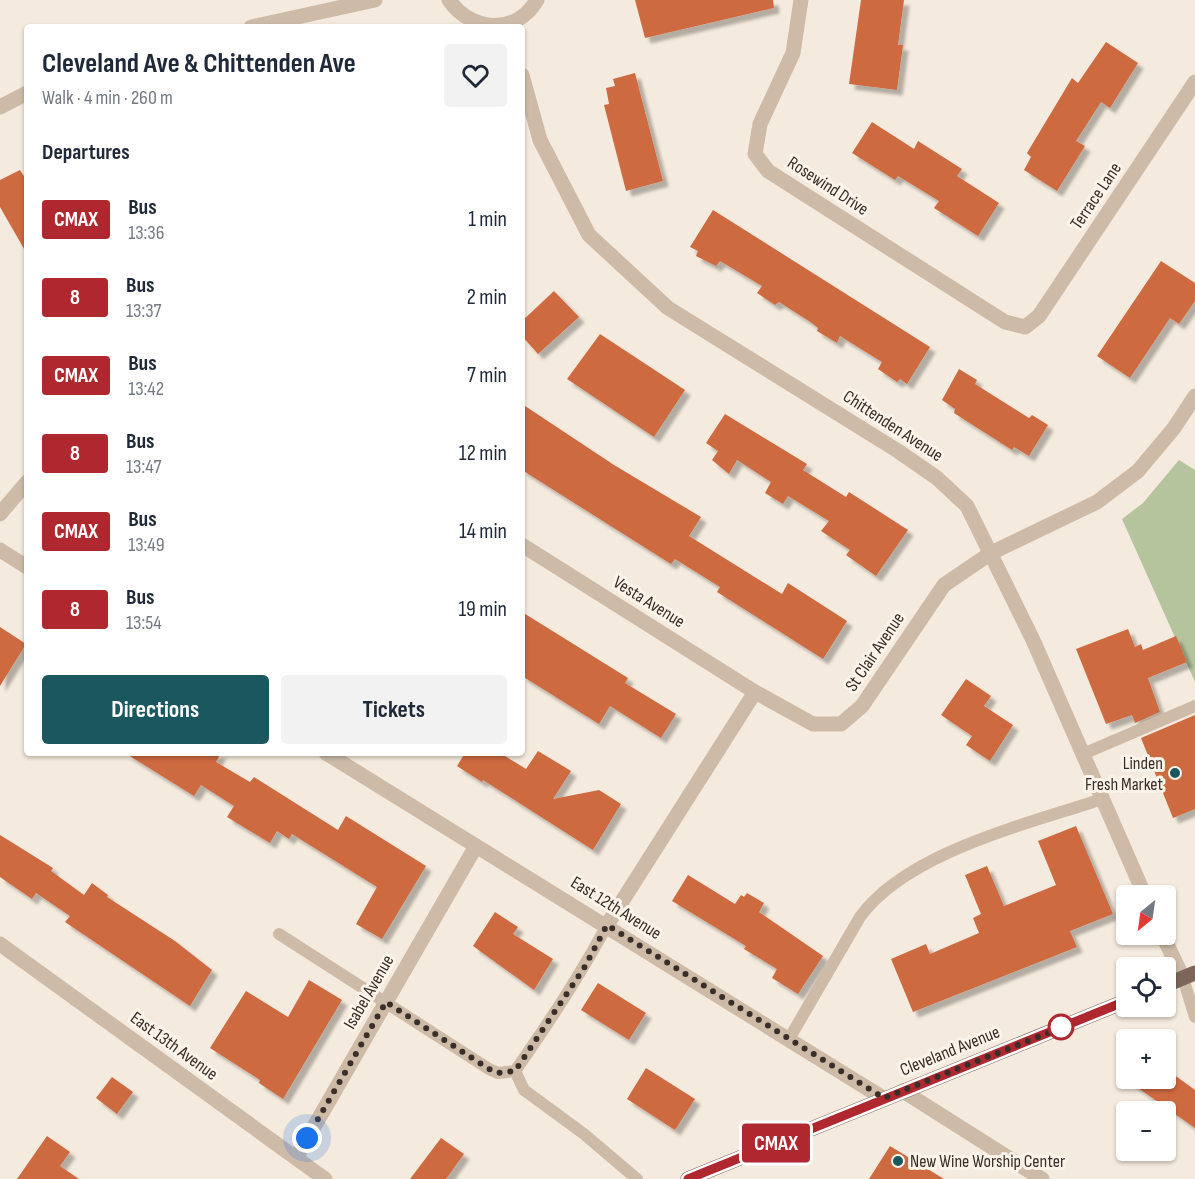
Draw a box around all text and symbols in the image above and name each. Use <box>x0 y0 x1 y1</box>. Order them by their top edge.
button: heart <box>444 44 507 107</box>
text: Cleveland Ave & Chittenden Ave <box>42 47 356 80</box>
text: Walk · 4 min · 260 m <box>42 86 173 110</box>
text: Departures <box>42 139 130 166</box>
street label: Rosewind Drive <box>784 152 872 220</box>
street label: Terrace Lane <box>1066 159 1126 233</box>
text: Bus <box>128 194 157 221</box>
text: 1 min <box>468 206 507 233</box>
text: CMAX <box>54 207 98 232</box>
text: 13:36 <box>128 221 164 245</box>
text: Bus <box>126 272 155 299</box>
text: 2 min <box>467 284 507 311</box>
text: 8 <box>70 285 80 310</box>
text: 13:37 <box>126 299 162 323</box>
text: Bus <box>128 350 157 377</box>
text: 7 min <box>467 362 507 389</box>
text: CMAX <box>54 363 98 388</box>
text: 13:42 <box>128 377 164 401</box>
street label: Chittenden Avenue <box>839 386 947 466</box>
text: Bus <box>126 428 155 455</box>
text: 12 min <box>459 440 507 467</box>
text: 8 <box>70 441 80 466</box>
text: 13:47 <box>126 455 161 479</box>
text: Bus <box>128 506 157 533</box>
text: 14 min <box>459 518 507 545</box>
text: CMAX <box>54 519 98 544</box>
text: 13:49 <box>128 533 165 557</box>
street label: Vesta Avenue <box>609 572 689 632</box>
text: Bus <box>126 584 155 611</box>
text: 19 min <box>458 596 507 623</box>
text: 8 <box>70 597 80 622</box>
street label: St Clair Avenue <box>841 609 909 695</box>
text: 13:54 <box>126 611 162 635</box>
button: Directions <box>42 675 269 744</box>
button: Tickets <box>281 675 507 744</box>
place label: Linden Fresh Market <box>1085 753 1164 795</box>
marker: Linden Fresh Market <box>1168 766 1182 780</box>
street label: East 12th Avenue <box>567 872 665 944</box>
north arrow <box>1116 885 1176 945</box>
map controls <box>1116 885 1176 1161</box>
street label: Isabel Avenue <box>339 951 399 1033</box>
button: locate <box>1116 957 1176 1017</box>
street label: East 13th Avenue <box>126 1007 222 1085</box>
unlabelled marker <box>1048 1014 1074 1040</box>
street label: Cleveland Avenue <box>897 1021 1003 1081</box>
button: + <box>1116 1029 1176 1089</box>
button: − <box>1116 1101 1176 1161</box>
your location <box>292 1123 322 1153</box>
line badge: CMAX <box>734 1124 818 1162</box>
text: CMAX <box>754 1131 798 1156</box>
place label: New Wine Worship Center <box>910 1151 1065 1172</box>
marker: New Wine Worship Center <box>891 1154 905 1168</box>

